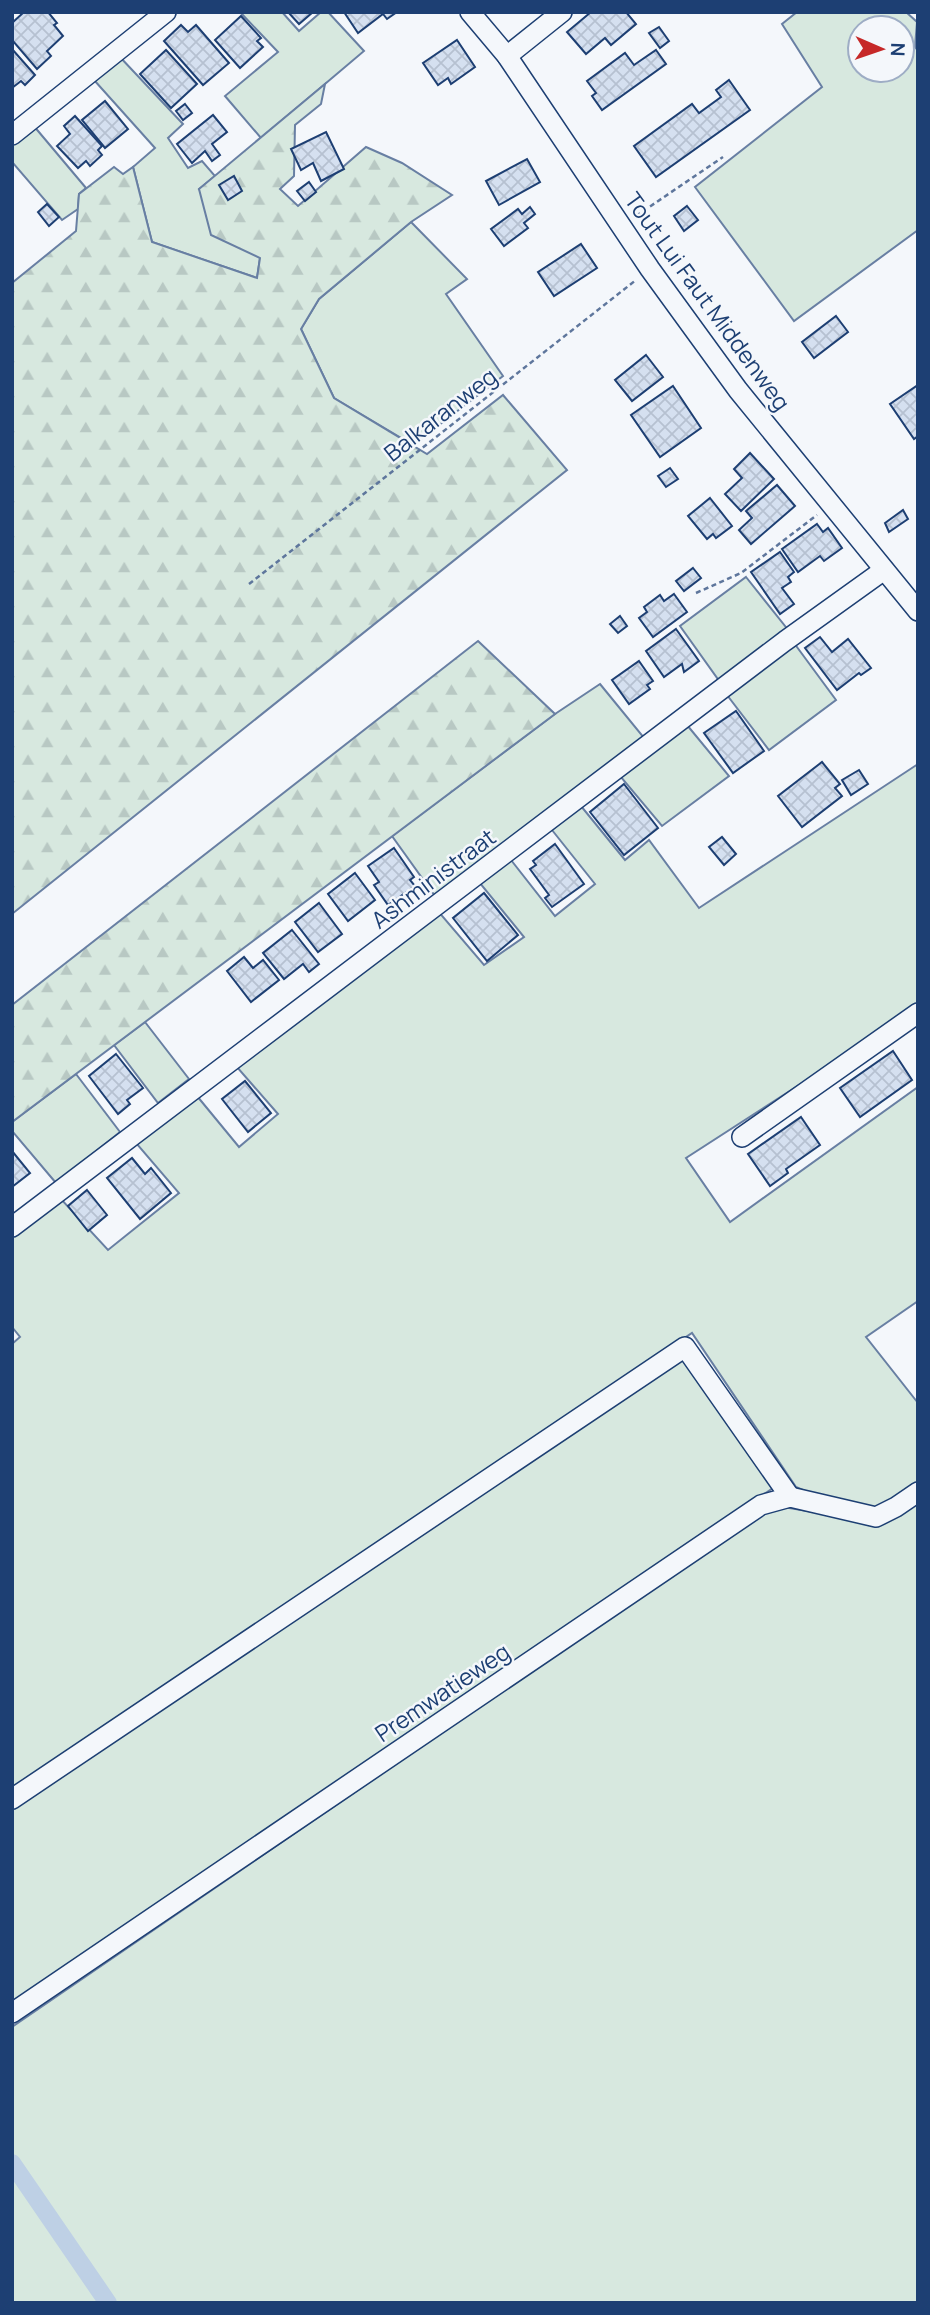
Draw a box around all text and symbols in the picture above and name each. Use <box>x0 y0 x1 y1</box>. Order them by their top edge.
north arrow <box>846 14 916 84</box>
text: N <box>885 42 911 57</box>
street label: Tout Lui Faut Middenweg <box>618 185 798 417</box>
street label: Balkaranweg <box>377 360 503 468</box>
street label: Ashministraat <box>364 821 502 935</box>
street label: Premwatieweg <box>368 1635 516 1749</box>

